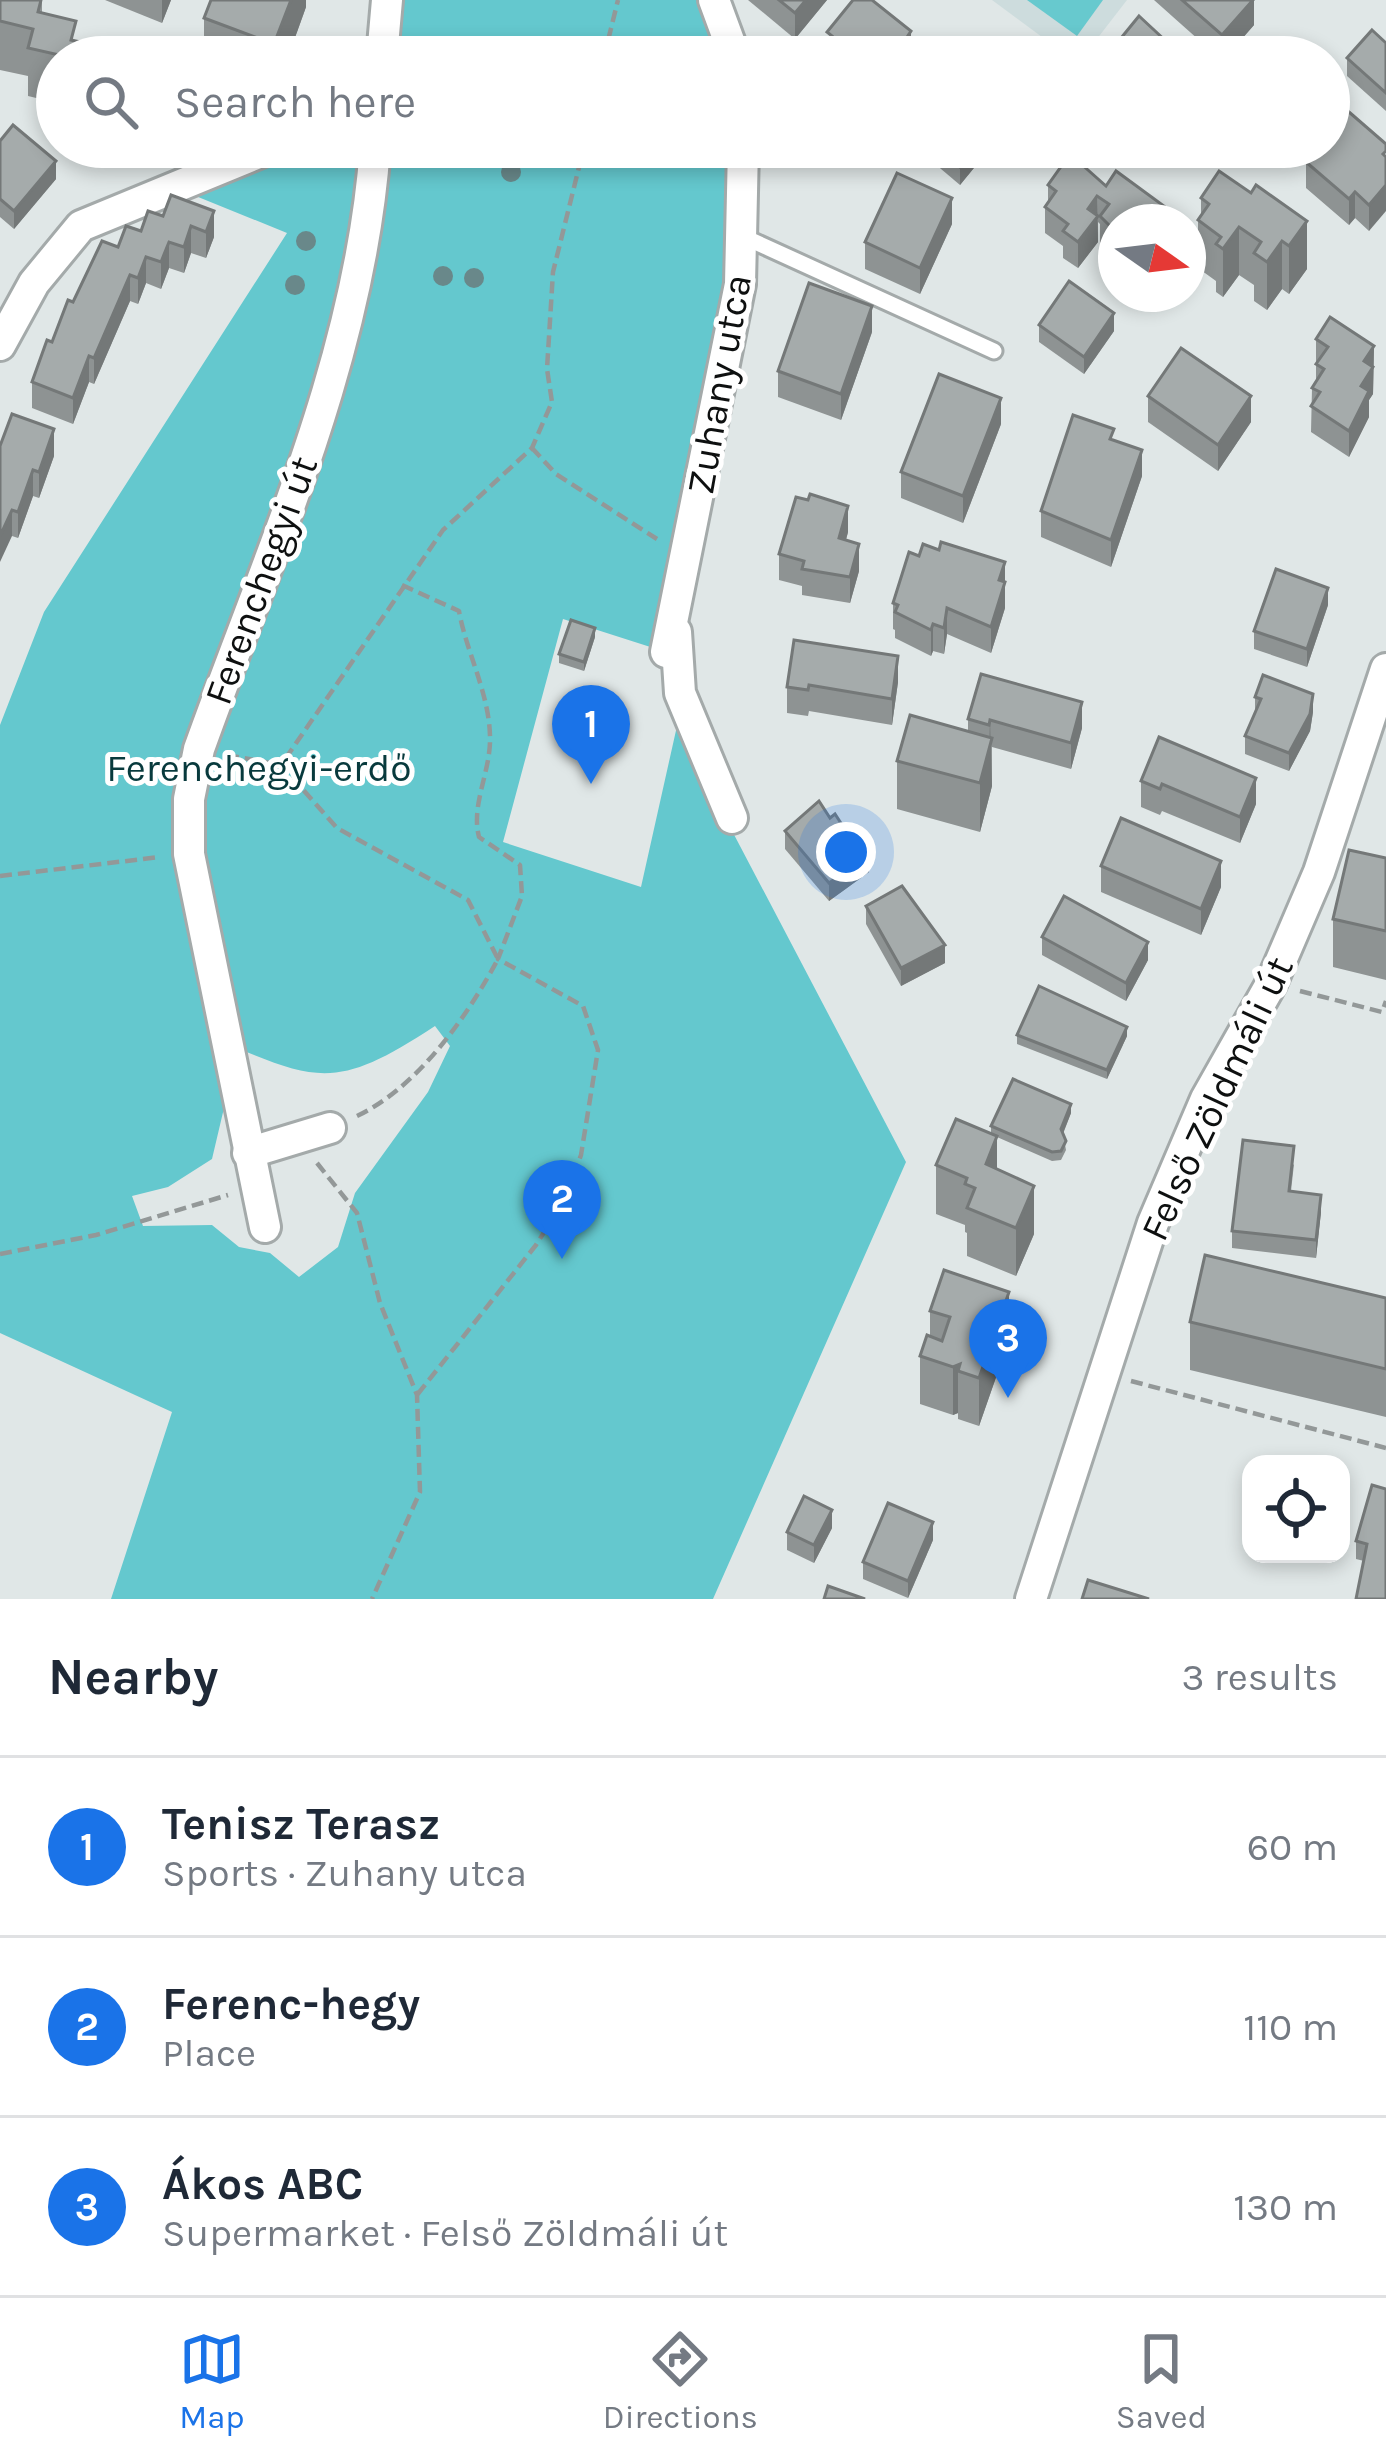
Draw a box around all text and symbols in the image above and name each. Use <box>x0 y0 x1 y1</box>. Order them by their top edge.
search box <box>36 36 1350 168</box>
icon: search <box>78 69 144 135</box>
text: Search here <box>174 76 416 128</box>
north arrow <box>1098 204 1206 312</box>
street label: Zuhany utca <box>677 271 761 498</box>
street label: Ferenchegyi út <box>195 450 327 711</box>
pin: 1 <box>552 685 630 784</box>
park label: Ferenchegyi-erdő <box>106 745 412 791</box>
your location <box>816 822 876 882</box>
street label: Felső Zöldmáli út <box>1131 949 1303 1248</box>
pin: 2 <box>523 1160 601 1259</box>
pin: 3 <box>969 1299 1047 1398</box>
map controls <box>1242 1455 1350 1563</box>
button: locate <box>1242 1455 1350 1563</box>
text: Nearby <box>48 1647 218 1707</box>
text: 3 results <box>1181 1654 1338 1700</box>
text: Tenisz Terasz <box>162 1798 440 1850</box>
text: 1 <box>80 1824 94 1870</box>
text: 60 m <box>1247 1824 1338 1870</box>
text: Sports · Zuhany utca <box>162 1850 527 1896</box>
text: Ferenc-hegy <box>162 1978 420 2030</box>
text: 2 <box>75 2004 99 2050</box>
text: 110 m <box>1243 2004 1338 2050</box>
text: Place <box>162 2030 256 2076</box>
text: Ákos ABC <box>162 2158 363 2210</box>
text: 3 <box>75 2184 99 2230</box>
text: 130 m <box>1233 2184 1338 2230</box>
text: Supermarket · Felső Zöldmáli út <box>162 2210 728 2256</box>
tab: Map <box>179 2326 245 2436</box>
tab: Directions <box>603 2326 758 2436</box>
tab: Saved <box>1116 2326 1207 2436</box>

